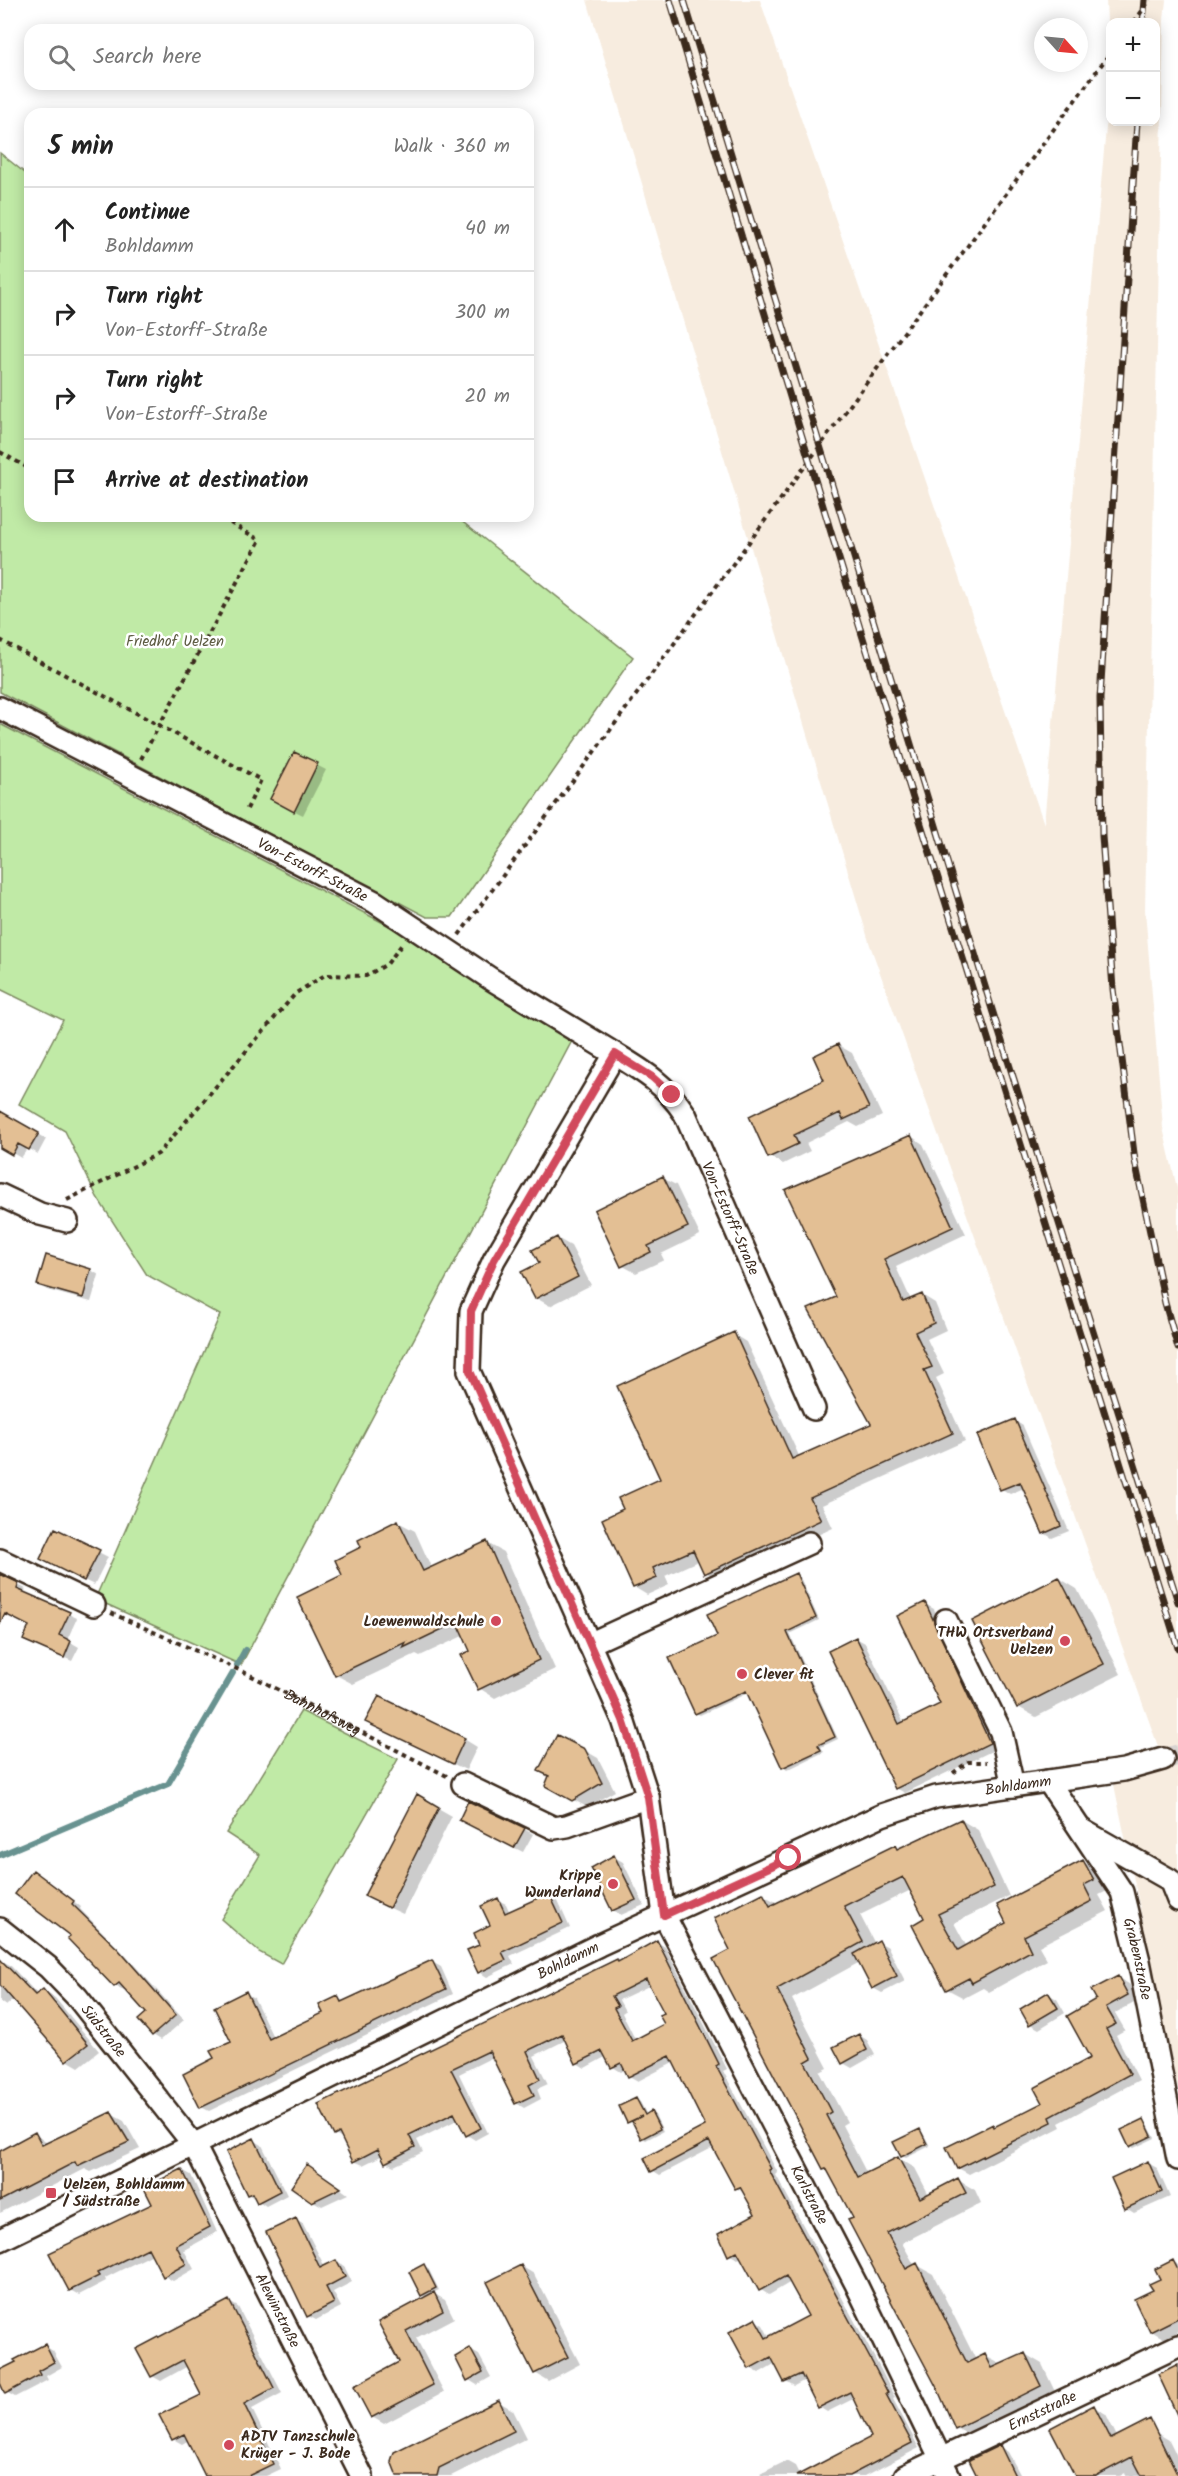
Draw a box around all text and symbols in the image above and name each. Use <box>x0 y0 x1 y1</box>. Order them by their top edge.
north arrow <box>1034 18 1088 72</box>
map controls <box>1106 18 1160 126</box>
button: + <box>1106 18 1160 72</box>
search box <box>24 24 534 90</box>
text: Search here <box>93 40 201 75</box>
icon: search <box>45 41 78 74</box>
button: − <box>1106 72 1160 126</box>
text: 5 min <box>48 126 114 168</box>
text: Walk · 360 m <box>393 131 510 163</box>
text: Continue <box>105 196 190 231</box>
icon: ahead <box>48 213 81 246</box>
text: 40 m <box>465 213 510 245</box>
text: Bohldamm <box>105 231 194 263</box>
text: Turn right <box>105 280 203 315</box>
icon: right <box>48 297 81 330</box>
text: 300 m <box>455 297 510 329</box>
text: Von-Estorff-Straße <box>105 315 267 347</box>
text: Turn right <box>105 364 203 399</box>
icon: right <box>48 381 81 414</box>
text: 20 m <box>464 381 510 413</box>
text: Von-Estorff-Straße <box>105 399 267 431</box>
text: Arrive at destination <box>105 464 308 499</box>
icon: arrive <box>48 465 81 498</box>
park label: Friedhof Uelzen <box>126 630 224 654</box>
street label: Von-Estorff-Straße <box>253 832 372 909</box>
route end <box>658 1081 684 1107</box>
street label: Von-Estorff-Straße <box>694 1158 765 1280</box>
place label: Loewenwaldschule <box>364 1610 485 1634</box>
marker: Loewenwaldschule <box>489 1614 503 1628</box>
place label: THW Ortsverband Uelzen <box>937 1621 1054 1662</box>
marker: THW Ortsverband Uelzen <box>1058 1634 1072 1648</box>
place label: Clever fit <box>754 1663 814 1687</box>
marker: Clever fit <box>735 1667 749 1681</box>
street label: Bahnhofsweg <box>280 1683 365 1743</box>
street label: Bohldamm <box>984 1770 1053 1803</box>
route start <box>775 1844 801 1870</box>
place label: Krippe Wunderland <box>525 1864 602 1905</box>
marker: Krippe Wunderland <box>606 1877 620 1891</box>
street label: Grabenstraße <box>1116 1915 1157 2002</box>
street label: Bohldamm <box>533 1936 604 1987</box>
street label: Südstraße <box>74 1999 132 2064</box>
street label: Karlstraße <box>783 2161 834 2229</box>
place label: Uelzen, Bohldamm / Südstraße <box>62 2173 185 2214</box>
marker: Uelzen, Bohldamm / Südstraße <box>44 2186 58 2200</box>
street label: Alewinstraße <box>248 2269 306 2353</box>
street label: Ernststraße <box>1004 2385 1081 2438</box>
place label: ADTV Tanzschule Krüger - J. Bode <box>241 2425 356 2466</box>
marker: ADTV Tanzschule Krüger - J. Bode <box>222 2438 236 2452</box>

